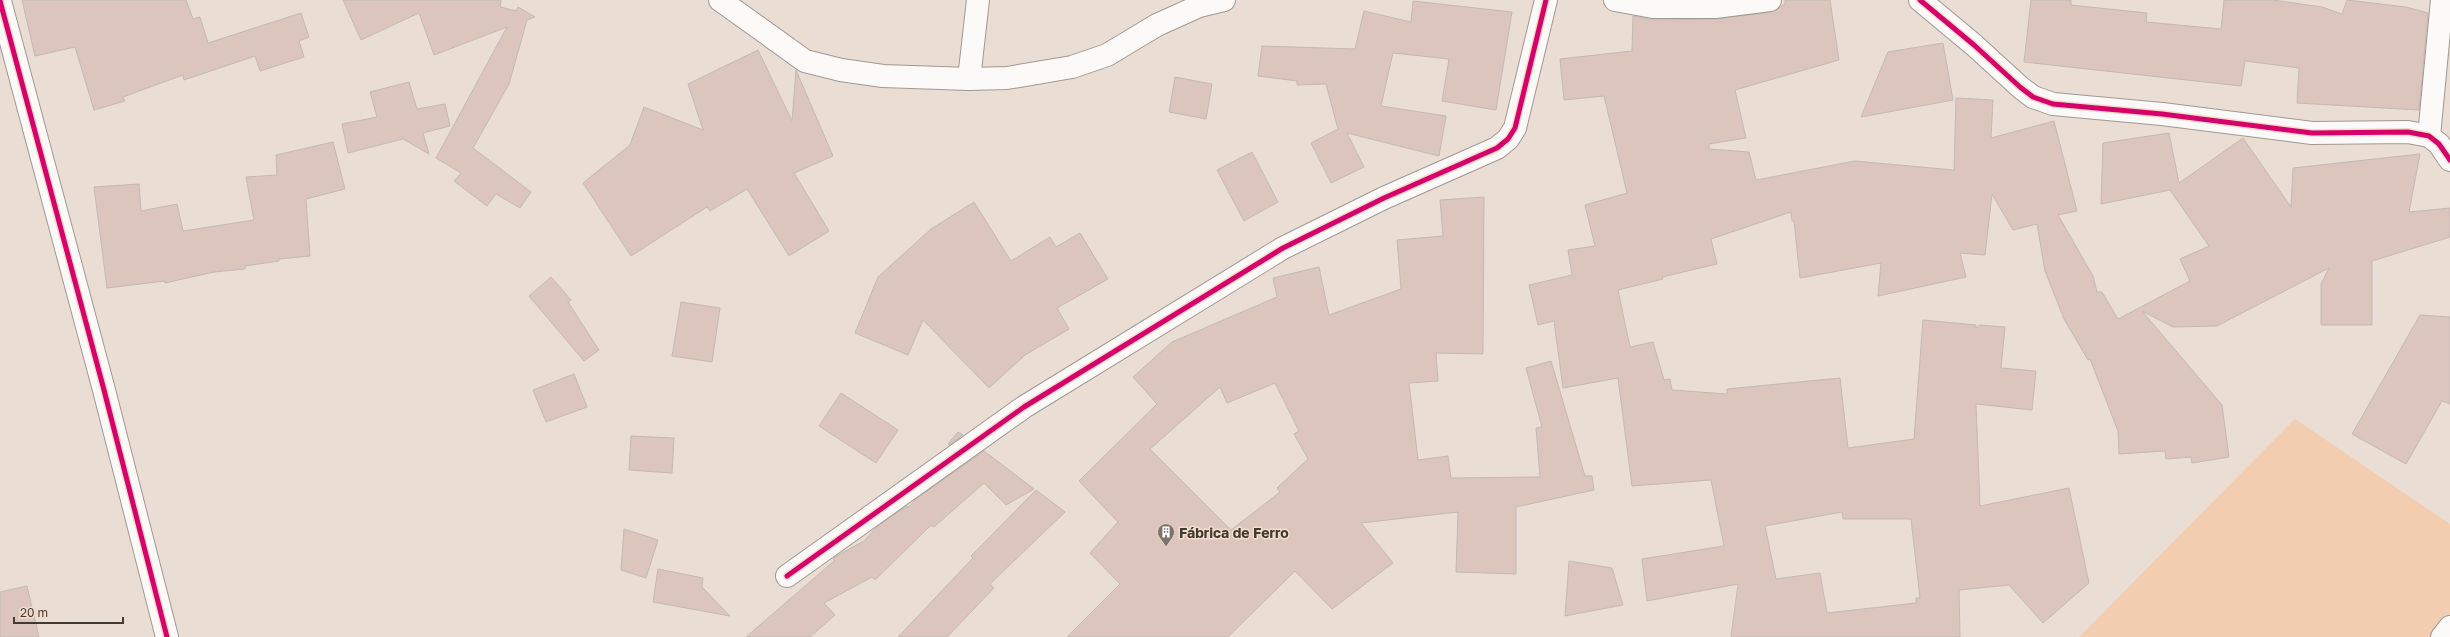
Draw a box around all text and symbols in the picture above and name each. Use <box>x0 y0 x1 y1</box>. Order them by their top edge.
building icon: Fábrica de Ferro <box>1156 522 1176 547</box>
place label: Fábrica de Ferro <box>1179 524 1289 541</box>
scale bar <box>14 599 123 625</box>
text: 20 m <box>20 605 48 620</box>

